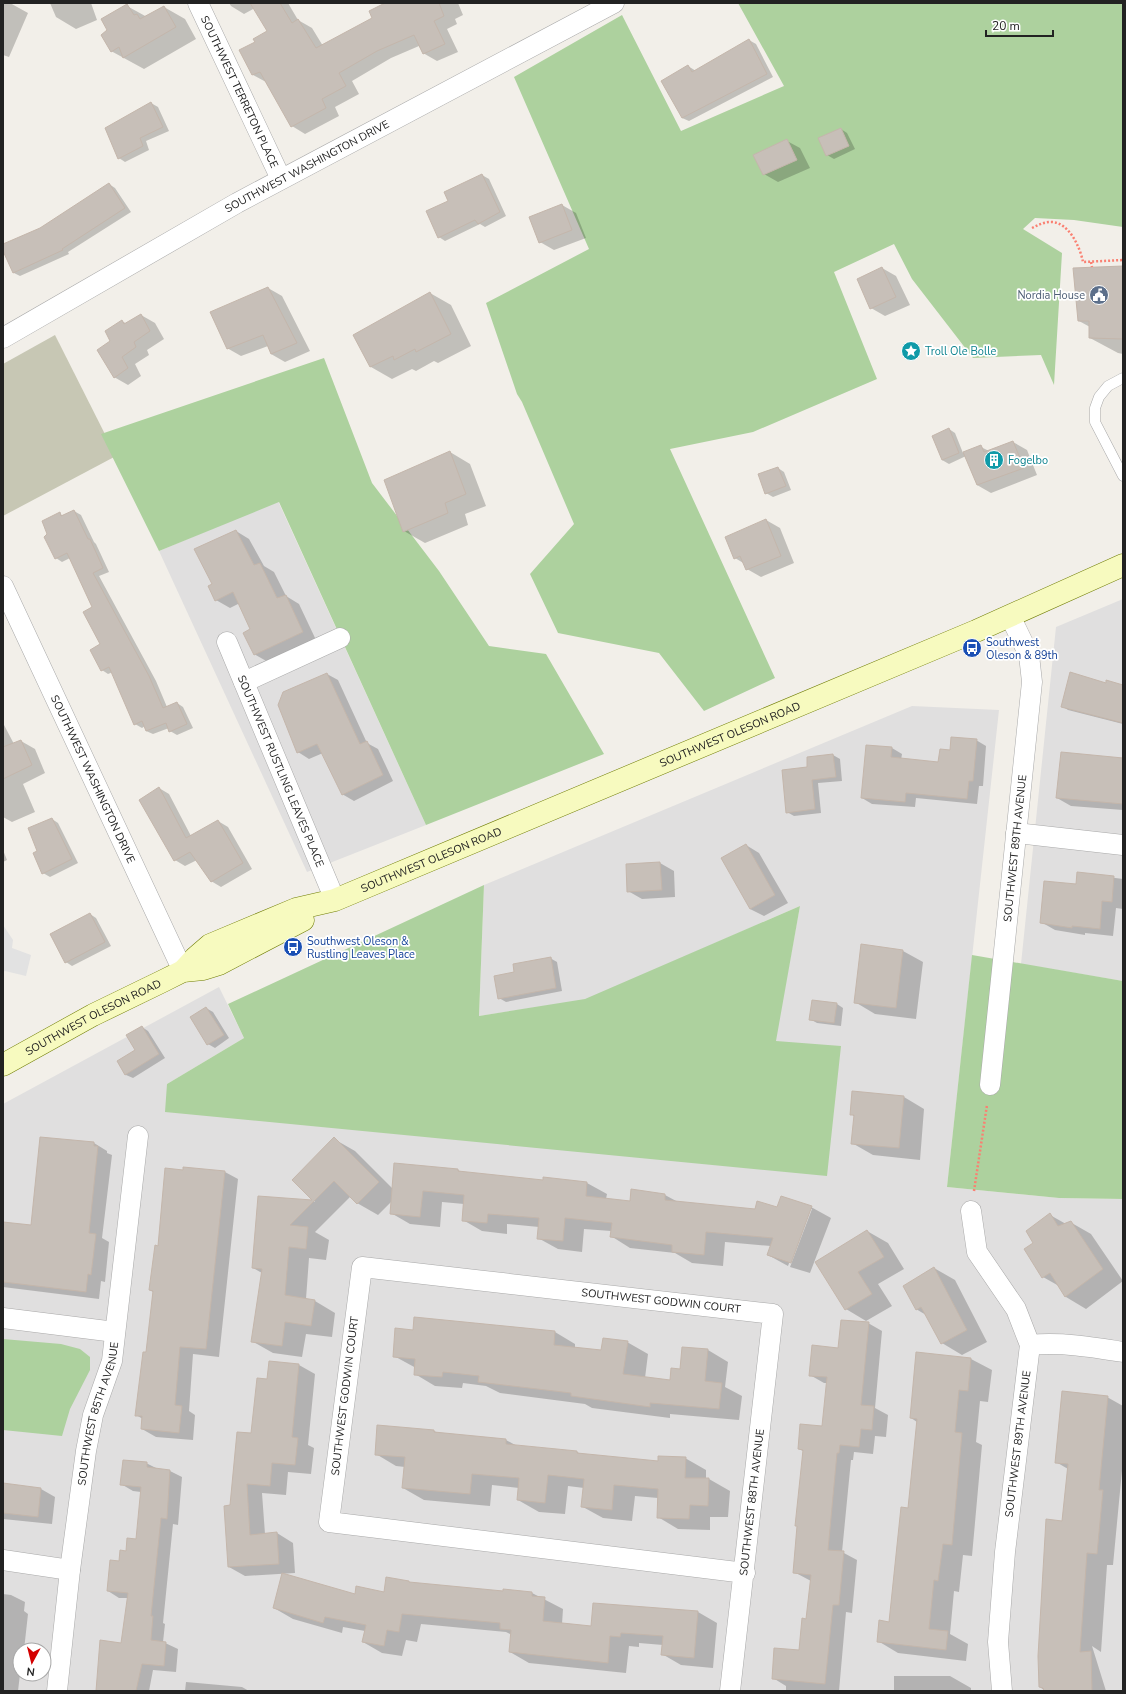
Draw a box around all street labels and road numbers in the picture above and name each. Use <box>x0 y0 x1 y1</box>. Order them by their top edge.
street label: SOUTHWEST TERRETON PLACE <box>197 13 282 170</box>
street label: SOUTHWEST WASHINGTON DRIVE <box>222 116 391 216</box>
street label: SOUTHWEST RUSTLING LEAVES PLACE <box>234 673 328 869</box>
street label: SOUTHWEST WASHINGTON DRIVE <box>47 692 139 866</box>
street label: SOUTHWEST OLESON ROAD <box>657 698 803 771</box>
street label: SOUTHWEST 89TH AVENUE <box>1000 774 1030 923</box>
street label: SOUTHWEST OLESON ROAD <box>358 823 504 896</box>
street label: SOUTHWEST OLESON ROAD <box>22 976 164 1059</box>
street label: SOUTHWEST GODWIN COURT <box>580 1285 742 1317</box>
street label: SOUTHWEST GODWIN COURT <box>328 1315 362 1476</box>
street label: SOUTHWEST 85TH AVENUE <box>74 1341 122 1486</box>
street label: SOUTHWEST 89TH AVENUE <box>1002 1370 1034 1518</box>
street label: SOUTHWEST 88TH AVENUE <box>736 1428 767 1576</box>

